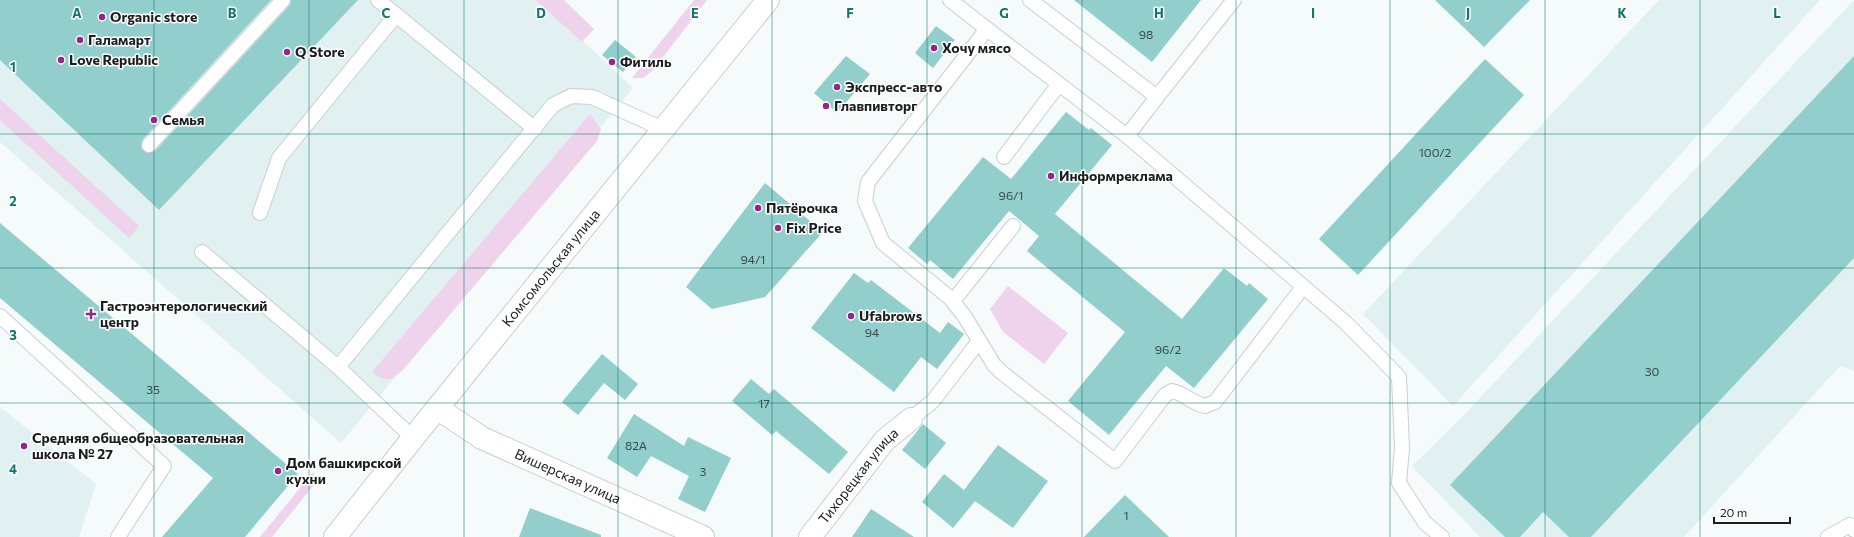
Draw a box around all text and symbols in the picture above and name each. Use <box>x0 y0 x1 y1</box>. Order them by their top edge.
text: A <box>72 5 82 21</box>
text: B <box>228 5 237 21</box>
text: C <box>382 5 391 21</box>
text: D <box>536 5 546 21</box>
text: E <box>691 5 699 21</box>
text: F <box>846 5 854 21</box>
text: G <box>999 5 1009 21</box>
text: H <box>1154 5 1164 21</box>
text: I <box>1311 5 1315 21</box>
text: J <box>1466 5 1470 21</box>
text: K <box>1617 5 1627 21</box>
text: L <box>1773 5 1781 21</box>
place label: Organic store <box>110 8 197 25</box>
marker: Organic store <box>97 12 107 22</box>
house number: 98 <box>1139 27 1153 41</box>
place label: Галамарт <box>88 31 151 48</box>
marker: Галамарт <box>75 35 85 45</box>
place label: Хочу мясо <box>942 39 1011 56</box>
place label: Q Store <box>295 43 345 60</box>
marker: Хочу мясо <box>929 43 939 53</box>
marker: Q Store <box>282 47 292 57</box>
place label: Love Republic <box>69 51 158 68</box>
place label: Фитиль <box>620 53 672 70</box>
marker: Love Republic <box>56 55 66 65</box>
marker: Фитиль <box>607 57 617 67</box>
text: 1 <box>10 59 16 75</box>
place label: Экспресс-авто <box>845 78 942 95</box>
marker: Экспресс-авто <box>832 82 842 92</box>
place label: Главпивторг <box>834 97 917 114</box>
marker: Главпивторг <box>821 101 831 111</box>
place label: Семья <box>162 111 205 128</box>
marker: Семья <box>149 115 159 125</box>
house number: 100/2 <box>1419 145 1452 159</box>
place label: Информреклама <box>1059 167 1173 184</box>
marker: Информреклама <box>1046 171 1056 181</box>
house number: 96/1 <box>999 188 1023 202</box>
text: 2 <box>9 193 17 209</box>
place label: Пятёрочка <box>766 199 838 216</box>
marker: Пятёрочка <box>753 203 763 213</box>
street label: Комсомольская улица <box>498 206 603 330</box>
place label: Fix Price <box>786 219 842 236</box>
marker: Fix Price <box>773 223 783 233</box>
house number: 94/1 <box>741 252 765 266</box>
place label: Гастроэнтерологический центр <box>100 297 267 330</box>
place label: Ufabrows <box>859 307 923 324</box>
marker: Гастроэнтерологический центр <box>85 308 97 320</box>
marker: Ufabrows <box>846 311 856 321</box>
house number: 94 <box>865 325 879 339</box>
text: 3 <box>9 327 17 343</box>
house number: 96/2 <box>1155 342 1182 356</box>
house number: 30 <box>1645 364 1660 378</box>
house number: 35 <box>146 382 160 396</box>
house number: 17 <box>758 396 770 410</box>
street label: Тихорецкая улица <box>814 424 901 527</box>
place label: Средняя общеобразовательная школа № 27 <box>32 429 244 462</box>
house number: 82А <box>625 438 647 452</box>
marker: Средняя общеобразовательная школа № 27 <box>19 441 29 451</box>
street label: Вишерская улица <box>512 445 624 507</box>
place label: Дом башкирской кухни <box>286 454 401 487</box>
text: 4 <box>9 461 17 477</box>
house number: 3 <box>700 464 707 478</box>
marker: Дом башкирской кухни <box>273 466 283 476</box>
scale bar <box>1714 499 1790 525</box>
text: 20 m <box>1720 505 1747 519</box>
house number: 1 <box>1123 508 1129 522</box>

